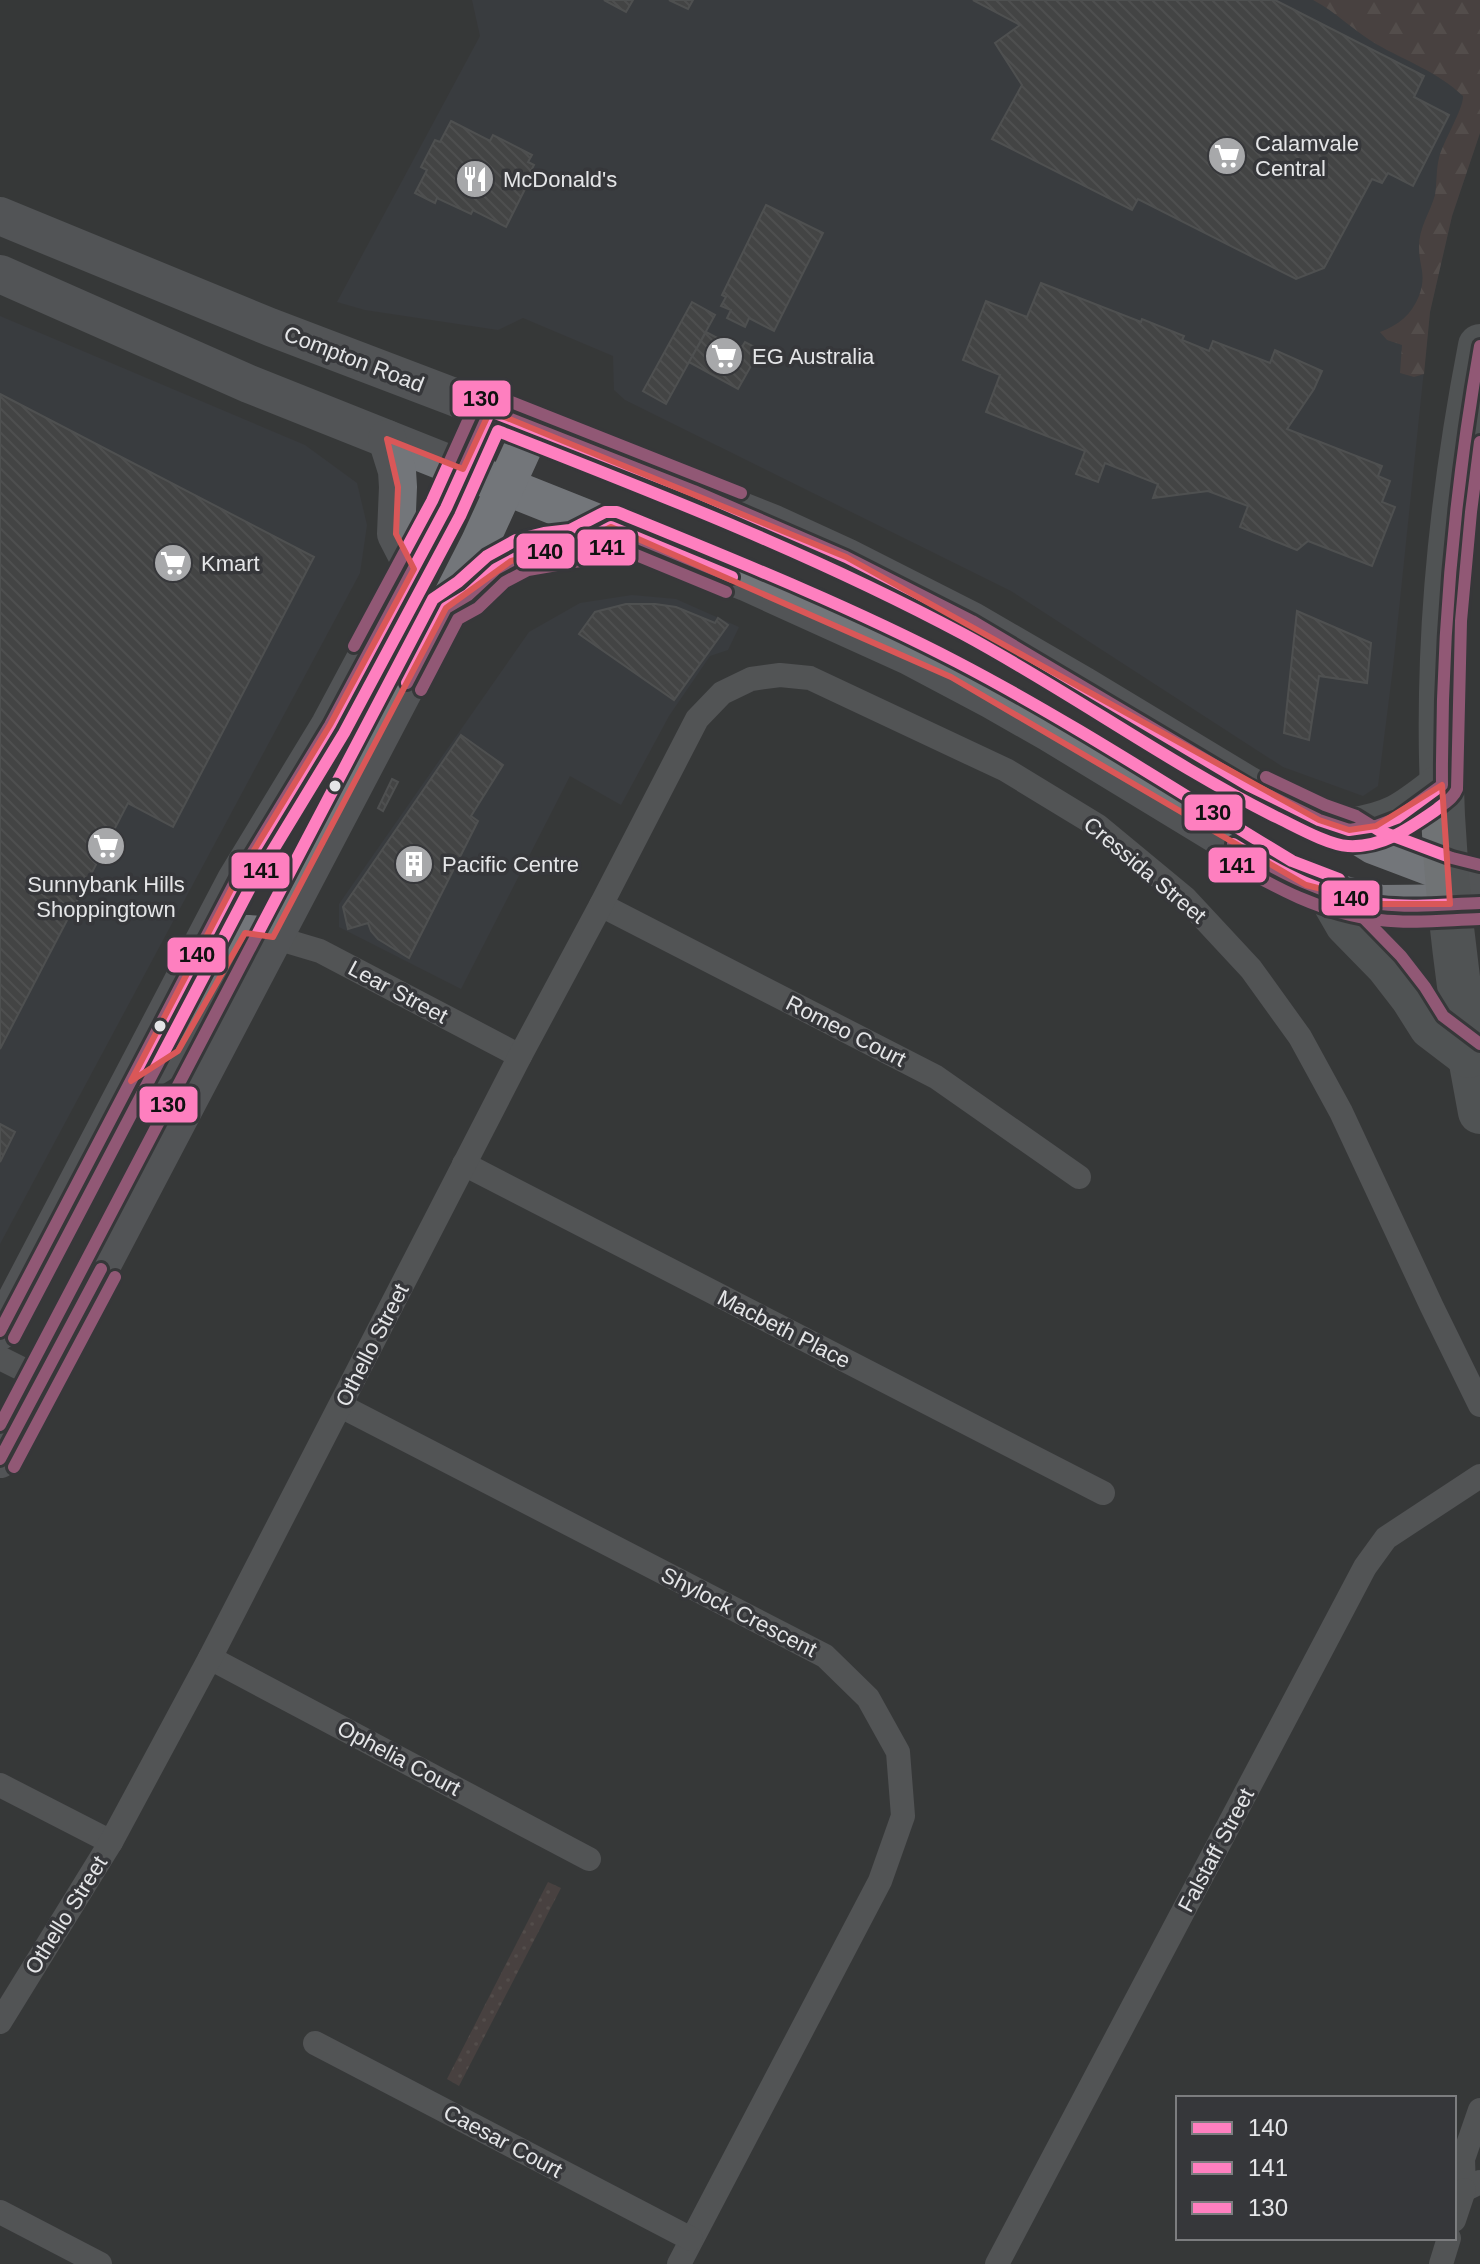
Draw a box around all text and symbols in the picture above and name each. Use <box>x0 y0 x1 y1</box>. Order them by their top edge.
place label: Calamvale Central <box>1255 131 1359 181</box>
supermarket icon: Calamvale Central <box>1206 135 1248 177</box>
restaurant icon: McDonald's <box>454 158 496 200</box>
place label: McDonald's <box>503 167 617 192</box>
street label: Compton Road <box>280 321 428 397</box>
supermarket icon: EG Australia <box>703 335 745 377</box>
place label: EG Australia <box>752 344 875 369</box>
line badge: 130 <box>451 379 512 418</box>
text: 130 <box>463 386 499 411</box>
line badge: 141 <box>576 528 637 567</box>
line badge: 140 <box>515 532 576 570</box>
text: 141 <box>589 535 625 560</box>
text: 140 <box>527 539 563 564</box>
supermarket icon: Kmart <box>152 542 194 584</box>
place label: Kmart <box>201 551 260 576</box>
unlabelled marker <box>327 778 343 794</box>
line badge: 130 <box>1183 793 1244 832</box>
text: 130 <box>1195 800 1231 825</box>
street label: Cressida Street <box>1079 812 1211 928</box>
supermarket icon: Sunnybank Hills Shoppingtown <box>85 825 127 867</box>
building icon: Pacific Centre <box>393 843 435 885</box>
line badge: 141 <box>1207 846 1268 884</box>
line badge: 141 <box>230 851 291 890</box>
place label: Pacific Centre <box>442 852 579 877</box>
text: 141 <box>1219 853 1255 878</box>
text: 141 <box>243 858 279 883</box>
place label: Sunnybank Hills Shoppingtown <box>27 872 185 922</box>
line badge: 140 <box>1320 879 1381 917</box>
text: 140 <box>1333 886 1369 911</box>
line badge: 140 <box>166 936 227 974</box>
text: 140 <box>179 942 215 967</box>
street label: Lear Street <box>344 955 452 1029</box>
street label: Romeo Court <box>782 990 910 1072</box>
unlabelled marker <box>152 1018 168 1034</box>
line badge: 130 <box>138 1085 199 1124</box>
text: 130 <box>150 1092 186 1117</box>
street label: Othello Street <box>330 1279 414 1411</box>
street label: Macbeth Place <box>713 1285 855 1373</box>
street label: Shylock Crescent <box>657 1562 821 1662</box>
street label: Ophelia Court <box>333 1715 465 1801</box>
street label: Falstaff Street <box>1173 1784 1259 1916</box>
street label: Othello Street <box>20 1851 112 1979</box>
legend <box>1176 2096 1456 2240</box>
street label: Caesar Court <box>439 2099 567 2183</box>
text: 140 <box>1248 2114 1288 2141</box>
text: 141 <box>1248 2154 1288 2181</box>
text: 130 <box>1248 2194 1288 2221</box>

